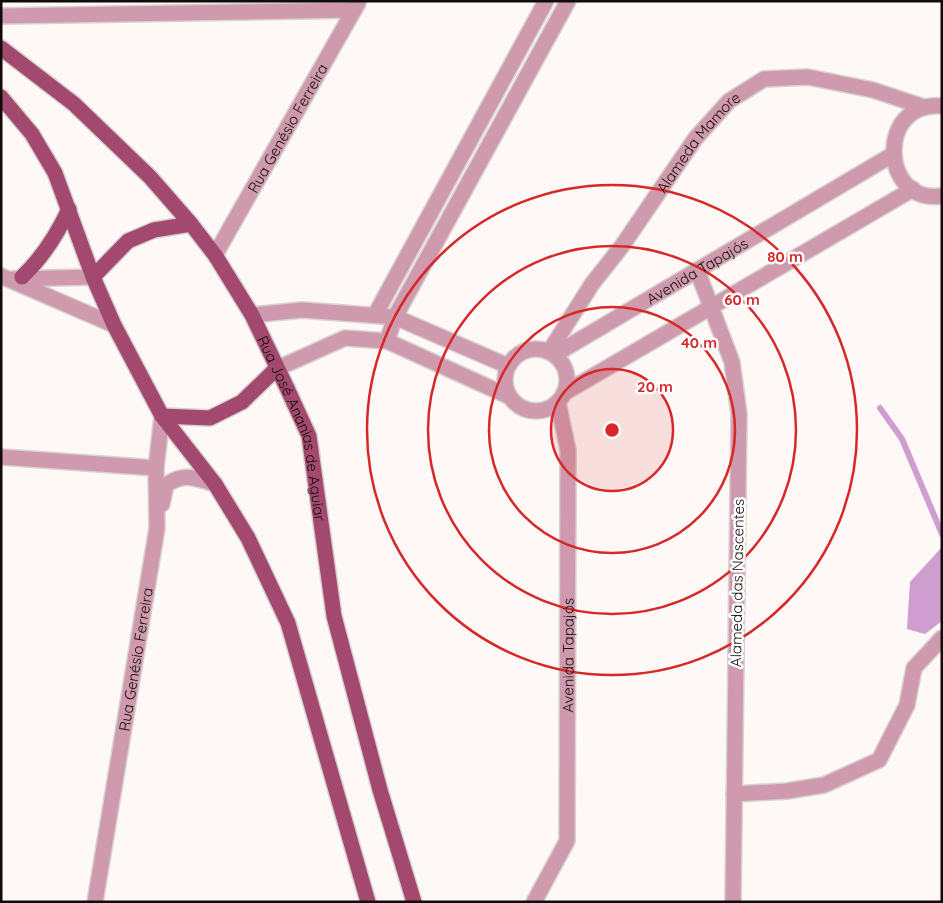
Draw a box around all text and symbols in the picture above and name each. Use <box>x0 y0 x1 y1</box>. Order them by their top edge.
street label: Rua Genésio Ferreira <box>243 60 331 196</box>
street label: Alameda Mamore <box>652 87 743 196</box>
street label: Avenida Tapajós <box>643 233 751 308</box>
text: 80 m <box>767 247 803 266</box>
text: 60 m <box>724 290 760 309</box>
street label: Rua José Ananias de Aguiar <box>254 332 330 522</box>
text: 40 m <box>681 333 717 352</box>
text: 20 m <box>637 377 673 396</box>
centre of rings <box>603 421 621 439</box>
street label: Alameda das Nascentes <box>726 499 748 667</box>
street label: Rua Genésio Ferreira <box>114 586 157 733</box>
street label: Avenida Tapajós <box>558 598 577 713</box>

